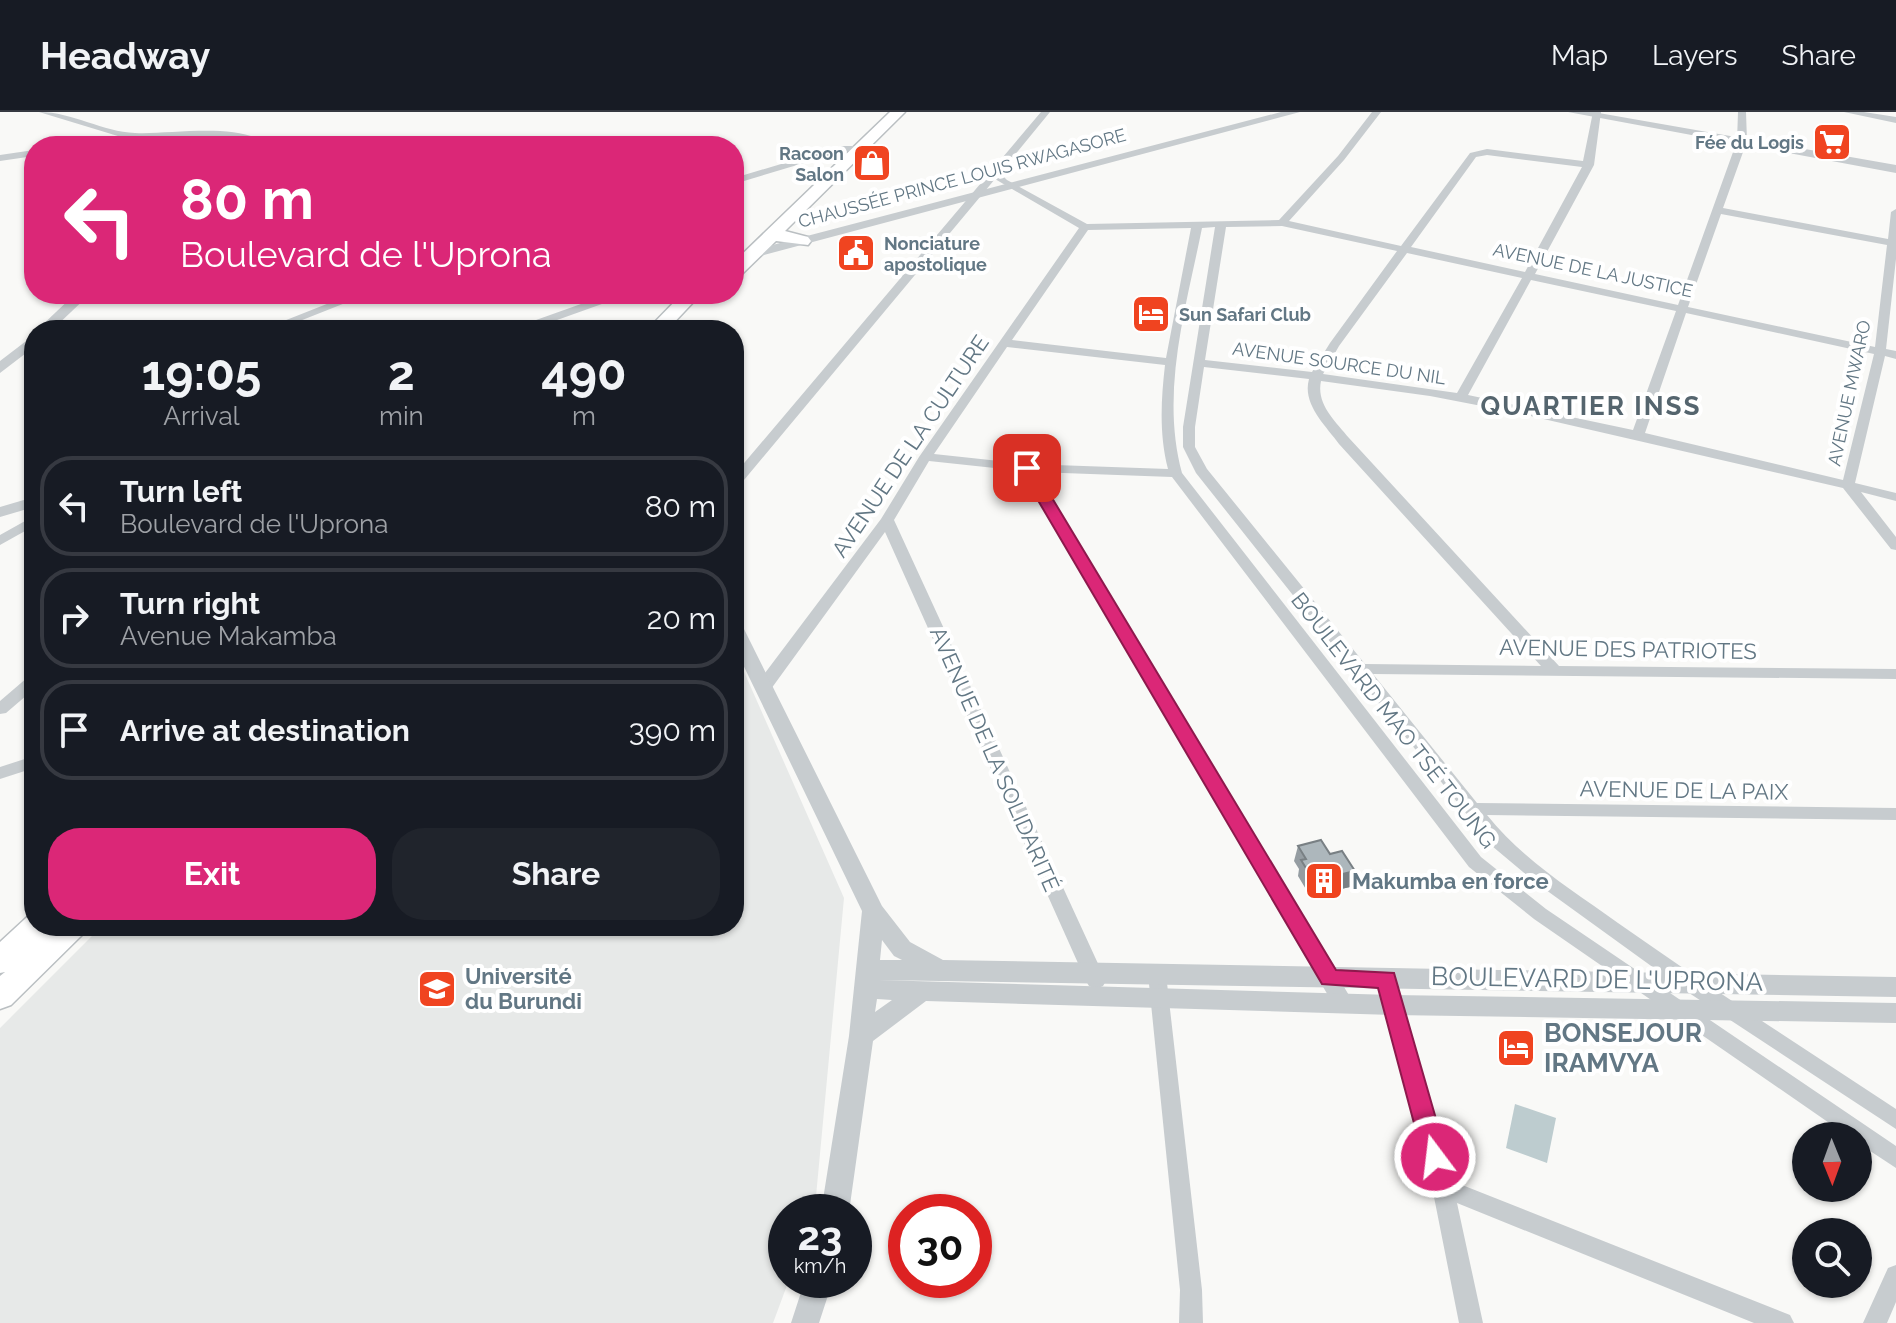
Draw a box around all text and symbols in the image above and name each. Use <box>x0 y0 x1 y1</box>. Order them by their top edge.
text: Headway <box>40 33 210 78</box>
text: Map <box>1551 39 1608 72</box>
text: Layers <box>1652 39 1738 72</box>
text: Share <box>1782 39 1856 72</box>
supermarket icon: Fée du Logis <box>1811 121 1853 163</box>
street label: CHAUSSÉE PRINCE LOUIS RWAGASORE <box>796 123 1128 232</box>
place label: Fée du Logis <box>1695 132 1804 153</box>
shop icon: Racoon Salon <box>851 142 893 184</box>
place label: Racoon Salon <box>779 143 844 185</box>
text: 80 m <box>180 166 314 232</box>
icon: left <box>48 168 152 272</box>
public building icon: Nonciature apostolique <box>835 232 877 274</box>
text: Boulevard de l'Uprona <box>180 233 552 275</box>
place label: Nonciature apostolique <box>884 233 987 275</box>
street label: AVENUE DE LA JUSTICE <box>1491 239 1695 301</box>
hotel icon: Sun Safari Club <box>1130 293 1172 335</box>
place label: Sun Safari Club <box>1179 304 1311 325</box>
street label: AVENUE MWARO <box>1823 318 1875 468</box>
street label: AVENUE DE LA CULTURE <box>826 330 994 562</box>
street label: AVENUE SOURCE DU NIL <box>1231 338 1447 388</box>
text: 19:05 <box>142 345 261 401</box>
text: 2 <box>388 345 415 401</box>
text: 490 <box>541 345 626 401</box>
district label: QUARTIER INSS <box>1481 391 1701 421</box>
text: Arrival <box>163 401 240 431</box>
text: min <box>379 401 424 431</box>
text: m <box>572 401 596 431</box>
pin <box>993 434 1061 502</box>
icon: arrive <box>1005 446 1049 490</box>
text: Turn left <box>120 474 242 509</box>
icon: left <box>52 484 96 528</box>
text: 80 m <box>645 489 716 524</box>
text: Boulevard de l'Uprona <box>120 509 388 539</box>
text: Turn right <box>120 586 260 621</box>
street label: BOULEVARD MAO TSÉ TOUNG <box>1286 587 1502 853</box>
icon: right <box>52 596 96 640</box>
text: 20 m <box>647 601 716 636</box>
text: Avenue Makamba <box>120 621 337 651</box>
street label: AVENUE DE LA SOLIDARITÉ <box>925 623 1065 895</box>
street label: AVENUE DES PATRIOTES <box>1499 634 1757 664</box>
icon: arrive <box>52 708 96 752</box>
text: Arrive at destination <box>120 713 410 748</box>
text: 390 m <box>629 713 716 748</box>
street label: AVENUE DE LA PAIX <box>1579 775 1789 805</box>
button: Exit <box>48 828 376 920</box>
button: Share <box>392 828 720 920</box>
building icon: Makumba en force <box>1303 860 1345 902</box>
place label: Makumba en force <box>1352 868 1549 894</box>
street label: BOULEVARD DE L'UPRONA <box>1431 961 1764 997</box>
place label: Université du Burundi <box>465 963 582 1014</box>
school or university icon: Université du Burundi <box>416 968 458 1010</box>
place label: BONSEJOUR IRAMVYA <box>1544 1018 1702 1078</box>
hotel icon: BONSEJOUR IRAMVYA <box>1495 1027 1537 1069</box>
position arrow <box>1393 1115 1477 1199</box>
north arrow <box>1792 1122 1872 1202</box>
map controls <box>1792 1122 1872 1298</box>
speed limit sign: 30 <box>888 1194 992 1298</box>
text: 23 <box>798 1212 842 1259</box>
button: search <box>1792 1218 1872 1298</box>
text: km/h <box>794 1254 846 1278</box>

